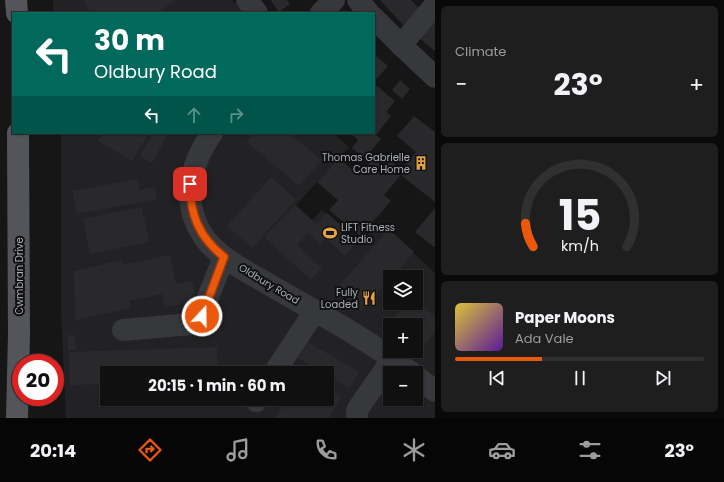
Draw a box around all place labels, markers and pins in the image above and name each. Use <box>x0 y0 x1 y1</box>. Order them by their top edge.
place label: Thomas Gabrielle Care Home <box>322 150 410 177</box>
building icon: Thomas Gabrielle Care Home <box>413 155 429 171</box>
pin <box>173 167 207 201</box>
place label: LIFT Fitness Studio <box>341 220 395 247</box>
sports icon: LIFT Fitness Studio <box>322 225 338 241</box>
place label: Fully Loaded <box>321 285 358 312</box>
restaurant icon: Fully Loaded <box>361 290 377 306</box>

